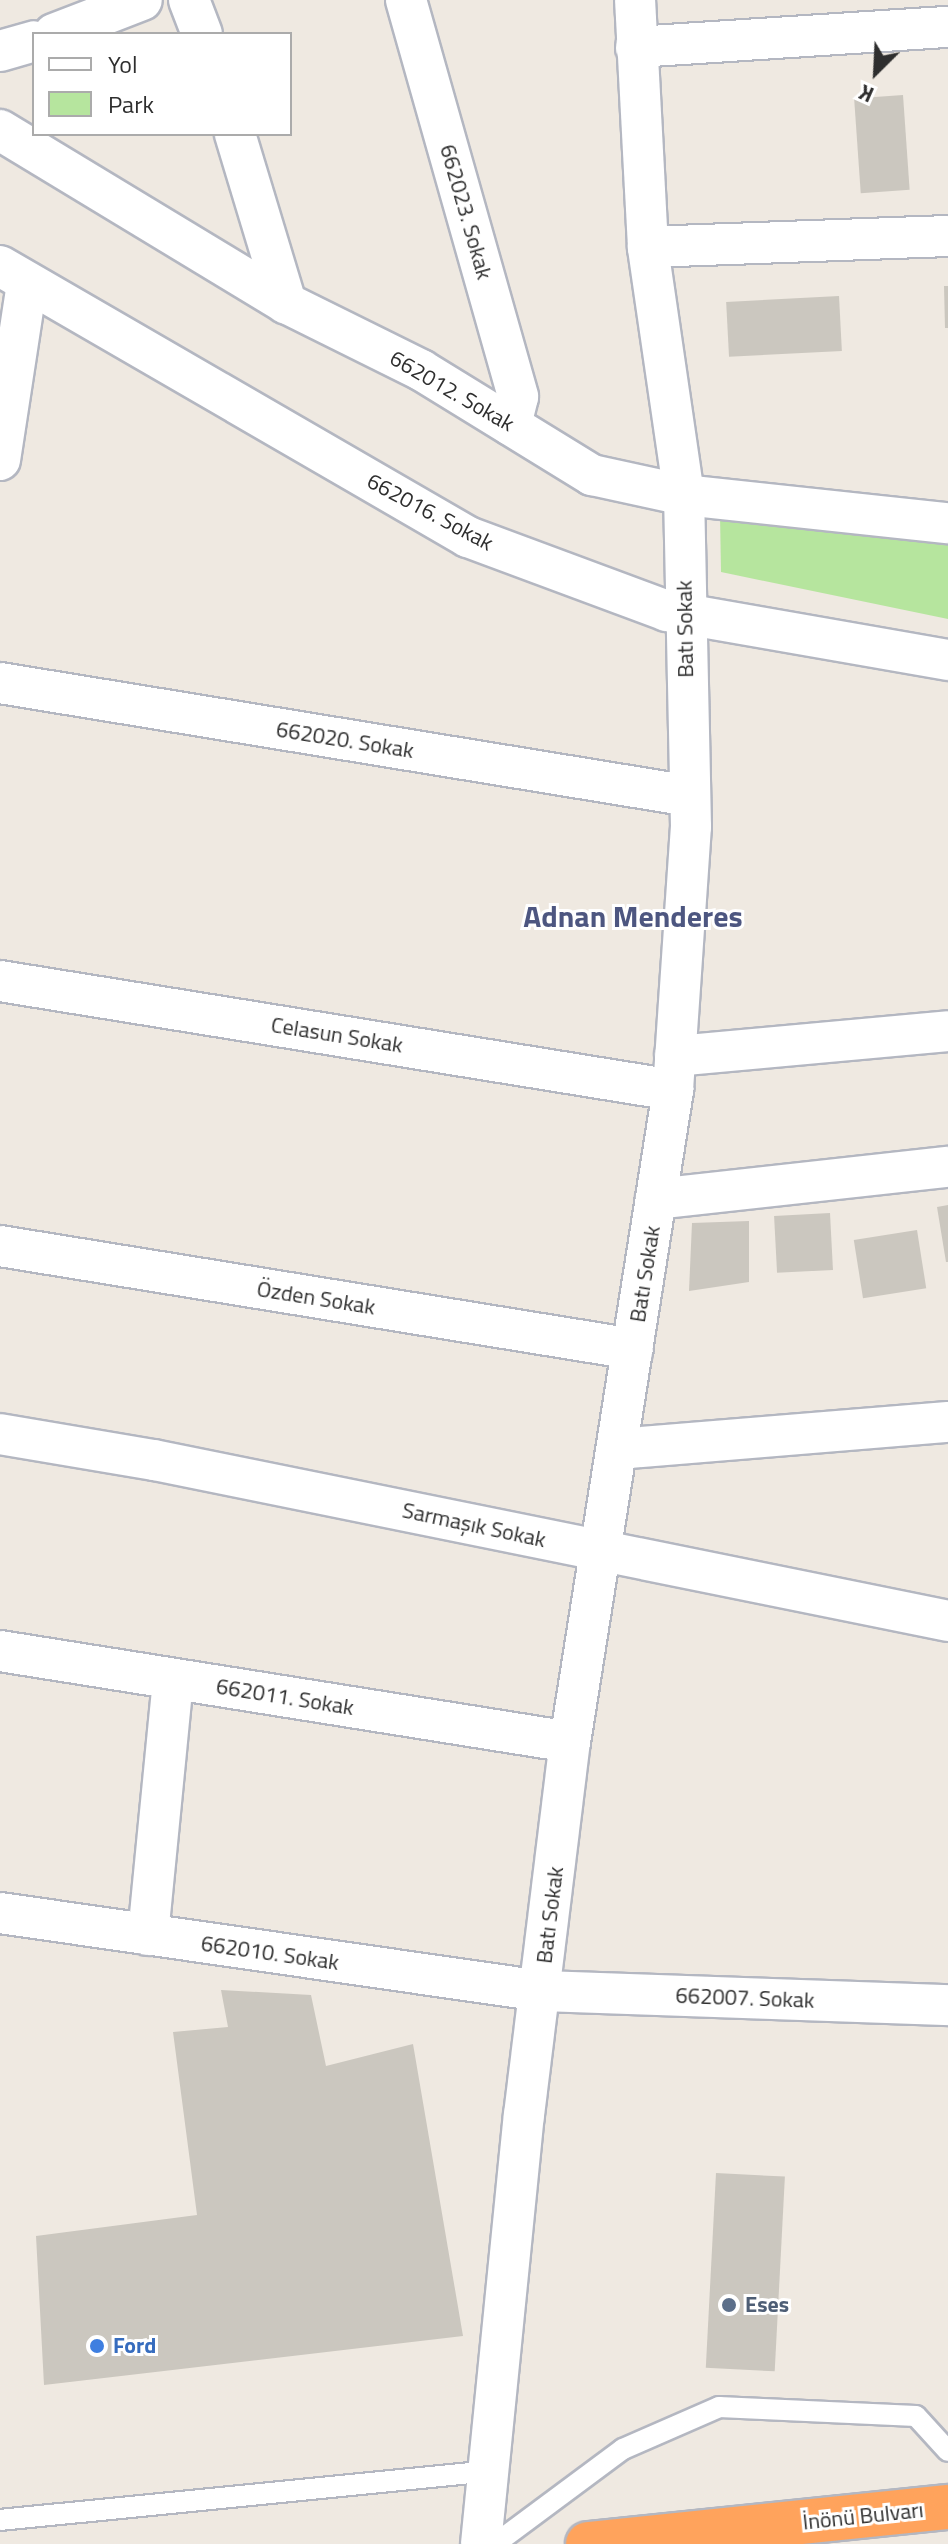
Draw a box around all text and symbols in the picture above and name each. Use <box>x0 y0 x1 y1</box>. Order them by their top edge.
legend <box>32 32 292 136</box>
north arrow <box>836 32 916 112</box>
text: Yol <box>108 46 137 82</box>
text: K <box>853 76 879 112</box>
text: Park <box>108 86 154 122</box>
street label: 662023. Sokak <box>434 142 498 282</box>
street label: 662012. Sokak <box>385 345 519 437</box>
street label: 662016. Sokak <box>362 468 498 556</box>
street label: Batı Sokak <box>671 580 699 678</box>
street label: 662020. Sokak <box>274 716 416 764</box>
district label: Adnan Menderes <box>523 898 743 934</box>
street label: Celasun Sokak <box>269 1012 405 1058</box>
street label: Batı Sokak <box>624 1224 666 1324</box>
street label: Özden Sokak <box>255 1276 377 1320</box>
street label: Sarmaşık Sokak <box>400 1497 548 1553</box>
street label: 662011. Sokak <box>214 1673 356 1721</box>
street label: Batı Sokak <box>531 1865 569 1965</box>
street label: 662010. Sokak <box>199 1930 341 1976</box>
street label: 662007. Sokak <box>675 1982 815 2014</box>
place label: Eses <box>745 2292 789 2318</box>
marker: Eses <box>720 2296 738 2314</box>
place label: Ford <box>113 2333 156 2359</box>
marker: Ford <box>88 2337 106 2355</box>
street label: İnönü Bulvarı <box>801 2497 925 2535</box>

